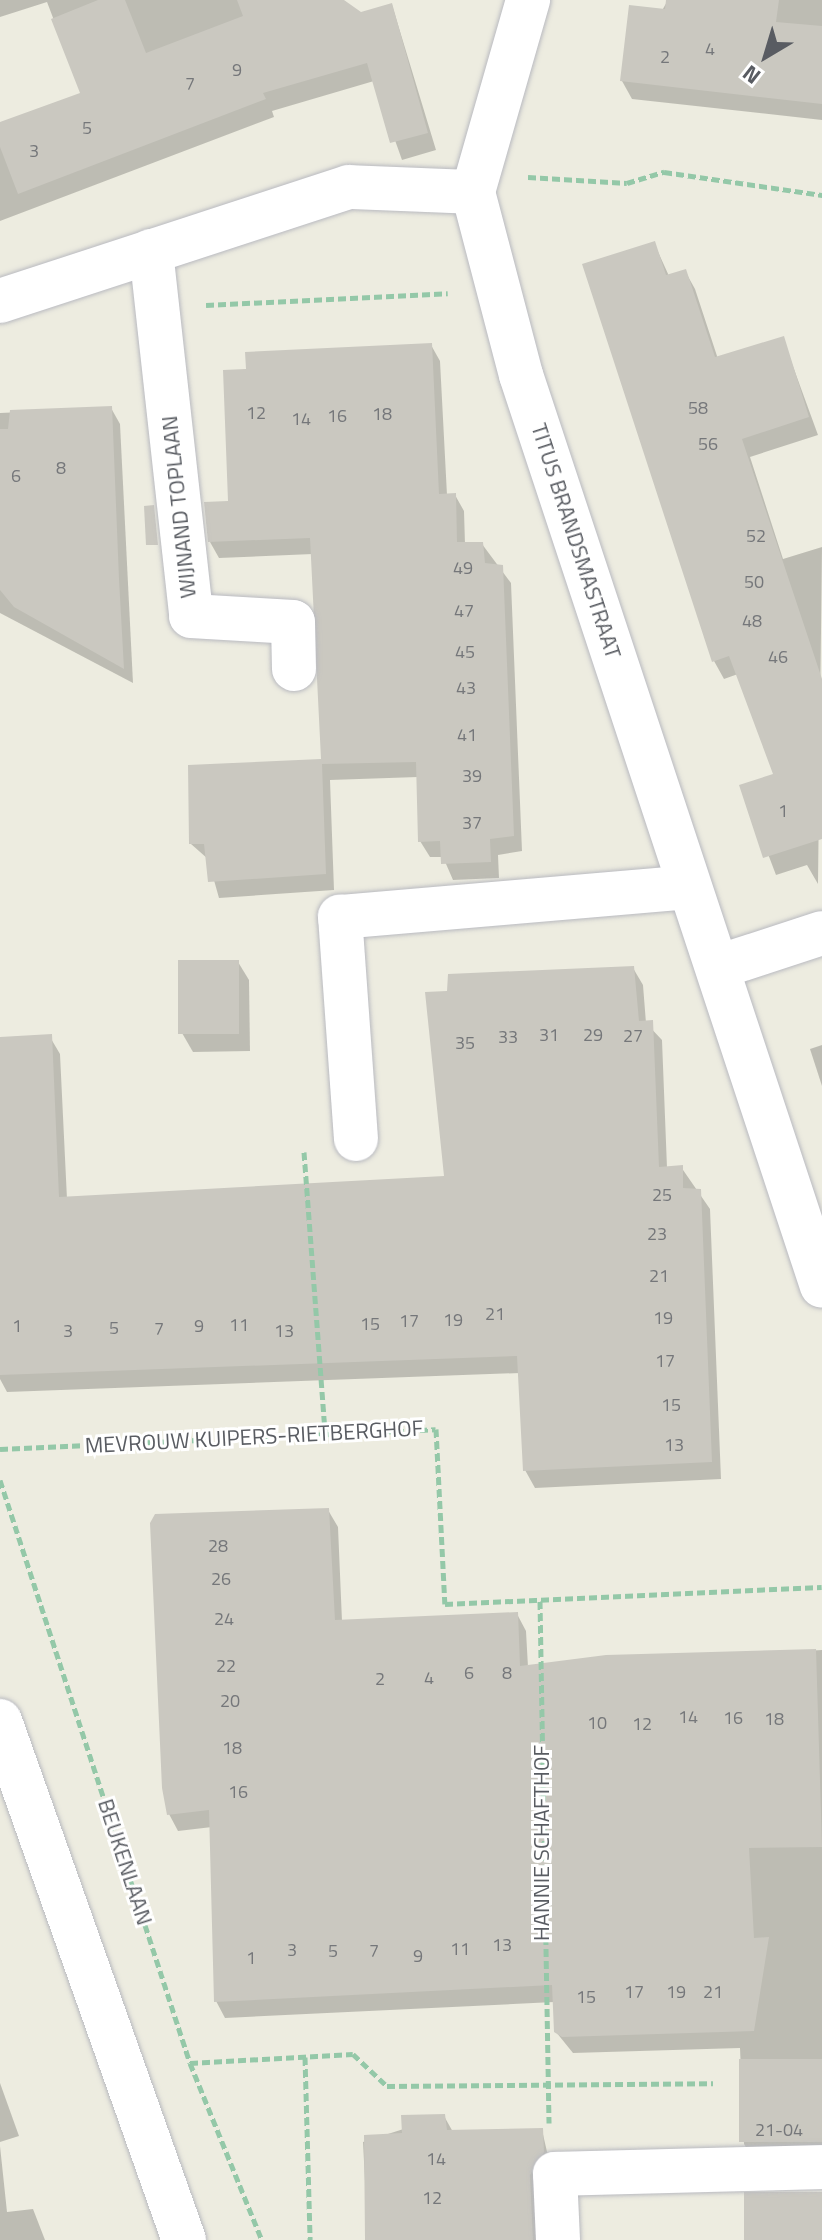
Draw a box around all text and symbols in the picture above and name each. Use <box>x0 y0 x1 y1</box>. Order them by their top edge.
north arrow <box>726 16 806 96</box>
house number: 4 <box>705 38 715 60</box>
house number: 2 <box>660 46 670 68</box>
text: N <box>735 57 768 93</box>
house number: 9 <box>232 59 242 81</box>
house number: 7 <box>185 73 195 95</box>
house number: 5 <box>82 117 92 139</box>
house number: 3 <box>29 140 39 162</box>
house number: 58 <box>688 397 708 419</box>
house number: 12 <box>246 402 266 424</box>
house number: 18 <box>372 403 392 425</box>
house number: 16 <box>327 405 347 427</box>
house number: 14 <box>291 408 311 430</box>
street label: WIJNAND TOPLAAN <box>156 414 202 600</box>
street label: TITUS BRANDSMASTRAAT <box>525 420 627 662</box>
house number: 56 <box>698 433 718 455</box>
house number: 8 <box>56 457 66 479</box>
house number: 6 <box>11 465 21 487</box>
house number: 52 <box>746 525 766 547</box>
house number: 49 <box>453 557 473 579</box>
house number: 50 <box>744 571 764 593</box>
house number: 47 <box>454 600 474 622</box>
house number: 48 <box>742 610 762 632</box>
house number: 45 <box>455 641 475 663</box>
house number: 46 <box>768 646 788 668</box>
house number: 43 <box>456 677 476 699</box>
house number: 41 <box>457 724 477 746</box>
house number: 39 <box>462 765 482 787</box>
house number: 1 <box>778 800 788 822</box>
house number: 37 <box>462 812 482 834</box>
house number: 31 <box>539 1024 559 1046</box>
house number: 29 <box>583 1024 603 1046</box>
house number: 27 <box>623 1025 643 1047</box>
house number: 33 <box>498 1026 518 1048</box>
house number: 35 <box>455 1032 475 1054</box>
house number: 25 <box>652 1184 672 1206</box>
house number: 23 <box>647 1223 667 1245</box>
house number: 21 <box>649 1265 669 1287</box>
house number: 21 <box>485 1303 505 1325</box>
house number: 19 <box>653 1307 673 1329</box>
house number: 19 <box>443 1309 463 1331</box>
house number: 17 <box>399 1310 419 1332</box>
house number: 15 <box>360 1313 380 1335</box>
house number: 11 <box>229 1314 249 1336</box>
house number: 1 <box>12 1315 22 1337</box>
house number: 9 <box>194 1315 204 1337</box>
house number: 5 <box>109 1317 119 1339</box>
house number: 7 <box>154 1318 164 1340</box>
house number: 3 <box>63 1320 73 1342</box>
house number: 13 <box>274 1320 294 1342</box>
house number: 17 <box>655 1350 675 1372</box>
house number: 15 <box>661 1394 681 1416</box>
street label: MEVROUW KUIPERS-RIETBERGHOF <box>84 1415 424 1459</box>
house number: 13 <box>664 1434 684 1456</box>
house number: 28 <box>208 1535 228 1557</box>
house number: 26 <box>211 1568 231 1590</box>
house number: 24 <box>214 1608 234 1630</box>
house number: 22 <box>216 1655 236 1677</box>
house number: 6 <box>464 1662 474 1684</box>
house number: 8 <box>502 1662 512 1684</box>
house number: 4 <box>424 1667 434 1689</box>
house number: 2 <box>375 1668 385 1690</box>
house number: 20 <box>220 1690 240 1712</box>
house number: 14 <box>678 1706 698 1728</box>
house number: 16 <box>723 1707 743 1729</box>
house number: 18 <box>764 1708 784 1730</box>
house number: 10 <box>587 1712 607 1734</box>
house number: 12 <box>632 1713 652 1735</box>
house number: 18 <box>222 1737 242 1759</box>
street label: HANNIE SCHAFTHOF <box>529 1745 555 1941</box>
house number: 16 <box>228 1781 248 1803</box>
street label: BEUKENLAAN <box>92 1796 158 1928</box>
house number: 13 <box>492 1934 512 1956</box>
house number: 11 <box>450 1938 470 1960</box>
house number: 3 <box>287 1939 297 1961</box>
house number: 5 <box>328 1940 338 1962</box>
house number: 7 <box>369 1940 379 1962</box>
house number: 9 <box>413 1945 423 1967</box>
house number: 1 <box>246 1947 256 1969</box>
house number: 17 <box>624 1981 644 2003</box>
house number: 19 <box>666 1981 686 2003</box>
house number: 21 <box>703 1981 723 2003</box>
house number: 15 <box>576 1986 596 2008</box>
house number: 21-04 <box>755 2119 803 2141</box>
house number: 14 <box>426 2148 446 2170</box>
house number: 12 <box>422 2187 442 2209</box>

